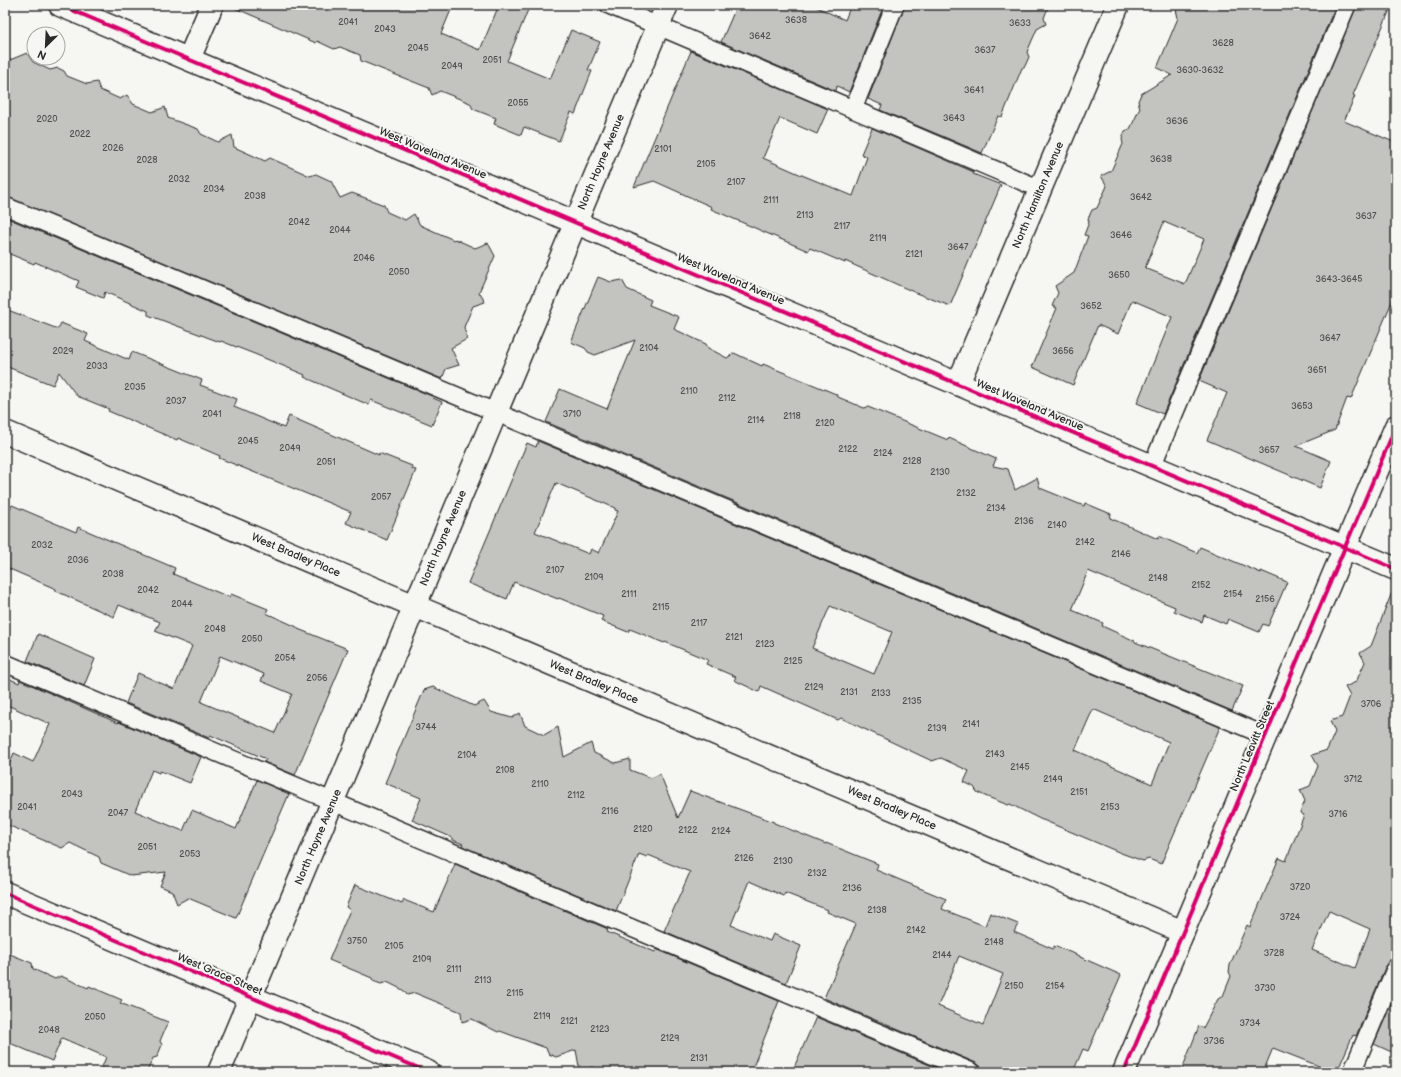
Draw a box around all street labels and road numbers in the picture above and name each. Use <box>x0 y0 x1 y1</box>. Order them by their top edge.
street label: North Hoyne Avenue <box>575 112 627 212</box>
street label: West Waveland Avenue <box>377 124 489 182</box>
street label: North Hamilton Avenue <box>1010 139 1067 250</box>
street label: West Waveland Avenue <box>675 250 787 308</box>
street label: West Waveland Avenue <box>974 376 1086 434</box>
street label: North Hoyne Avenue <box>417 488 469 588</box>
street label: West Bradley Place <box>250 530 343 580</box>
street label: West Bradley Place <box>548 657 641 707</box>
street label: North Leavitt Street <box>1227 698 1277 793</box>
street label: West Bradley Place <box>846 783 939 833</box>
street label: North Hoyne Avenue <box>292 787 344 887</box>
street label: West Grace Street <box>175 950 265 998</box>

